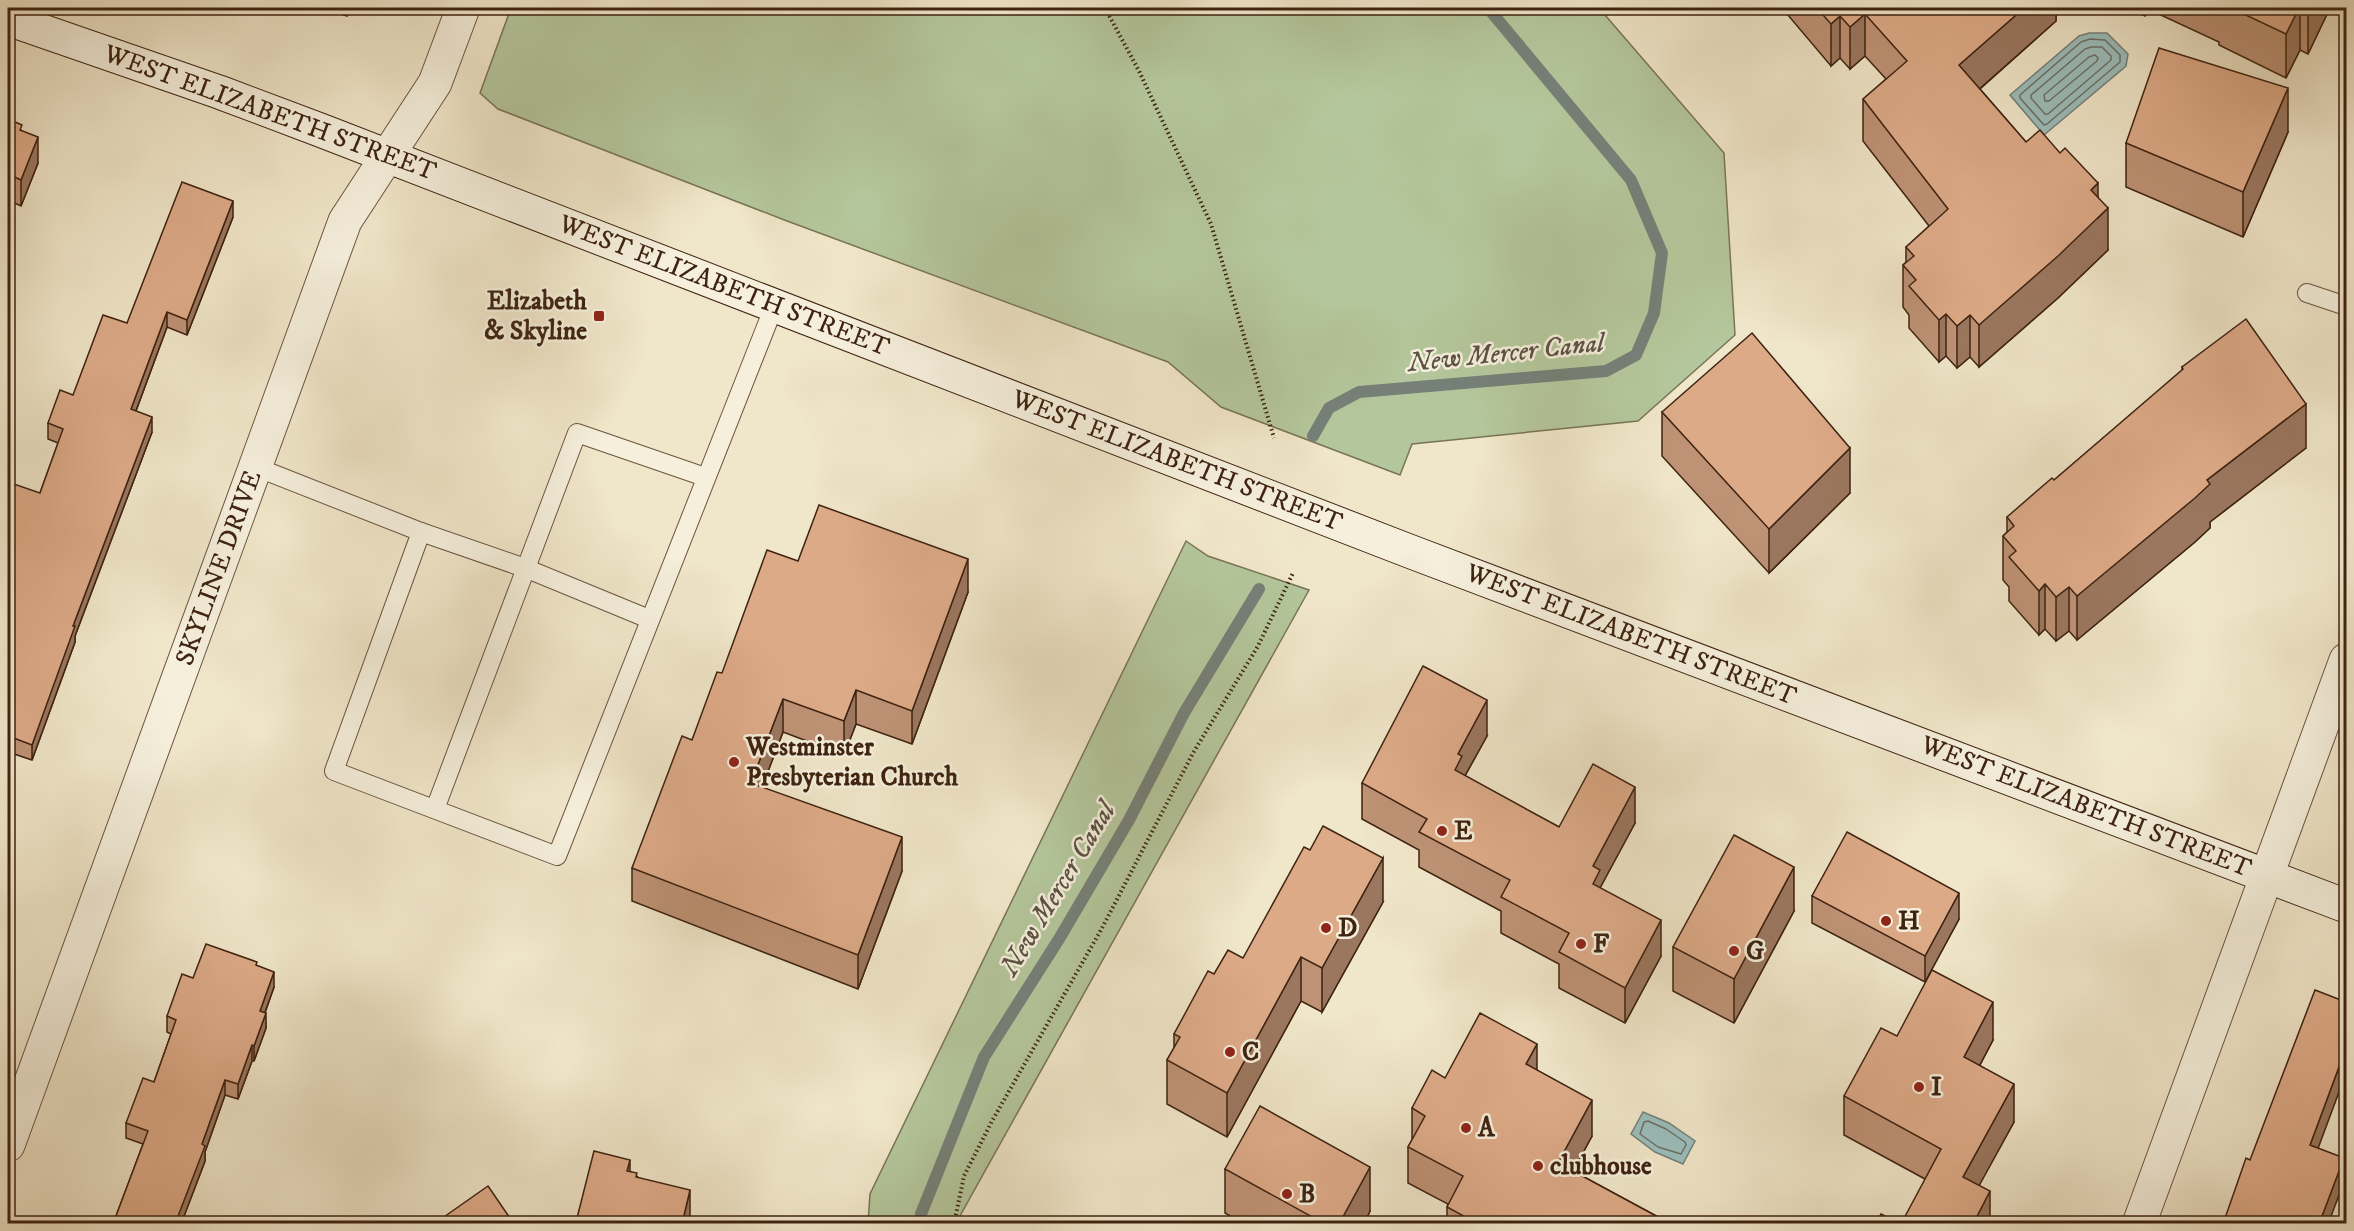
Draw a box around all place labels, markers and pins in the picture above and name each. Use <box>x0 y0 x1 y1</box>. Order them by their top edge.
place label: Elizabeth & Skyline <box>484 285 587 348</box>
marker: Elizabeth & Skyline <box>592 309 606 323</box>
place label: Westminster Presbyterian Church <box>745 731 959 794</box>
marker: Westminster Presbyterian Church <box>727 755 741 769</box>
place label: E <box>1454 815 1472 848</box>
marker: E <box>1435 824 1449 838</box>
place label: H <box>1898 905 1920 938</box>
place label: D <box>1338 912 1357 945</box>
marker: H <box>1879 914 1893 928</box>
marker: D <box>1319 921 1333 935</box>
place label: F <box>1593 928 1610 961</box>
place label: G <box>1746 935 1764 968</box>
marker: F <box>1574 937 1588 951</box>
marker: G <box>1727 944 1741 958</box>
place label: C <box>1242 1036 1259 1069</box>
marker: C <box>1223 1045 1237 1059</box>
place label: I <box>1931 1071 1942 1104</box>
marker: I <box>1912 1080 1926 1094</box>
place label: A <box>1477 1112 1496 1145</box>
marker: A <box>1459 1121 1473 1135</box>
place label: clubhouse <box>1550 1150 1652 1183</box>
marker: clubhouse <box>1531 1159 1545 1173</box>
place label: B <box>1299 1178 1315 1211</box>
marker: B <box>1280 1187 1294 1201</box>

